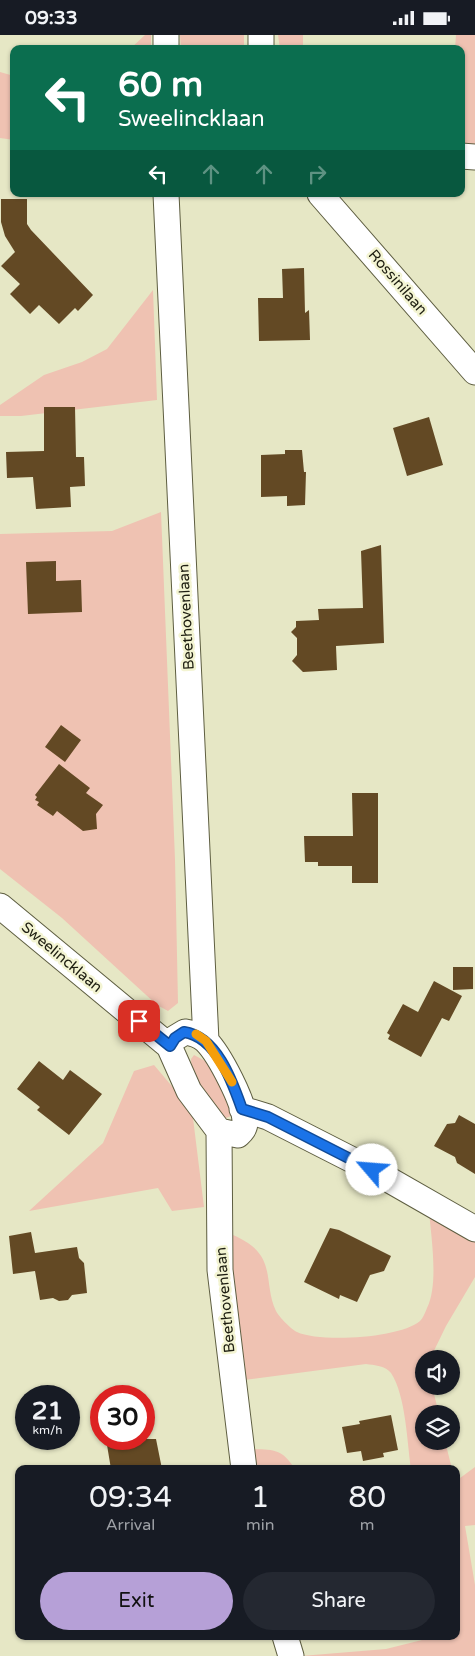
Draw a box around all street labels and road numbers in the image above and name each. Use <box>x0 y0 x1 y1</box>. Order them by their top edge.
street label: Rossinilaan <box>365 246 431 318</box>
street label: Beethovenlaan <box>174 563 198 671</box>
street label: Sweelincklaan <box>18 918 106 996</box>
street label: Beethovenlaan <box>211 1246 239 1354</box>

